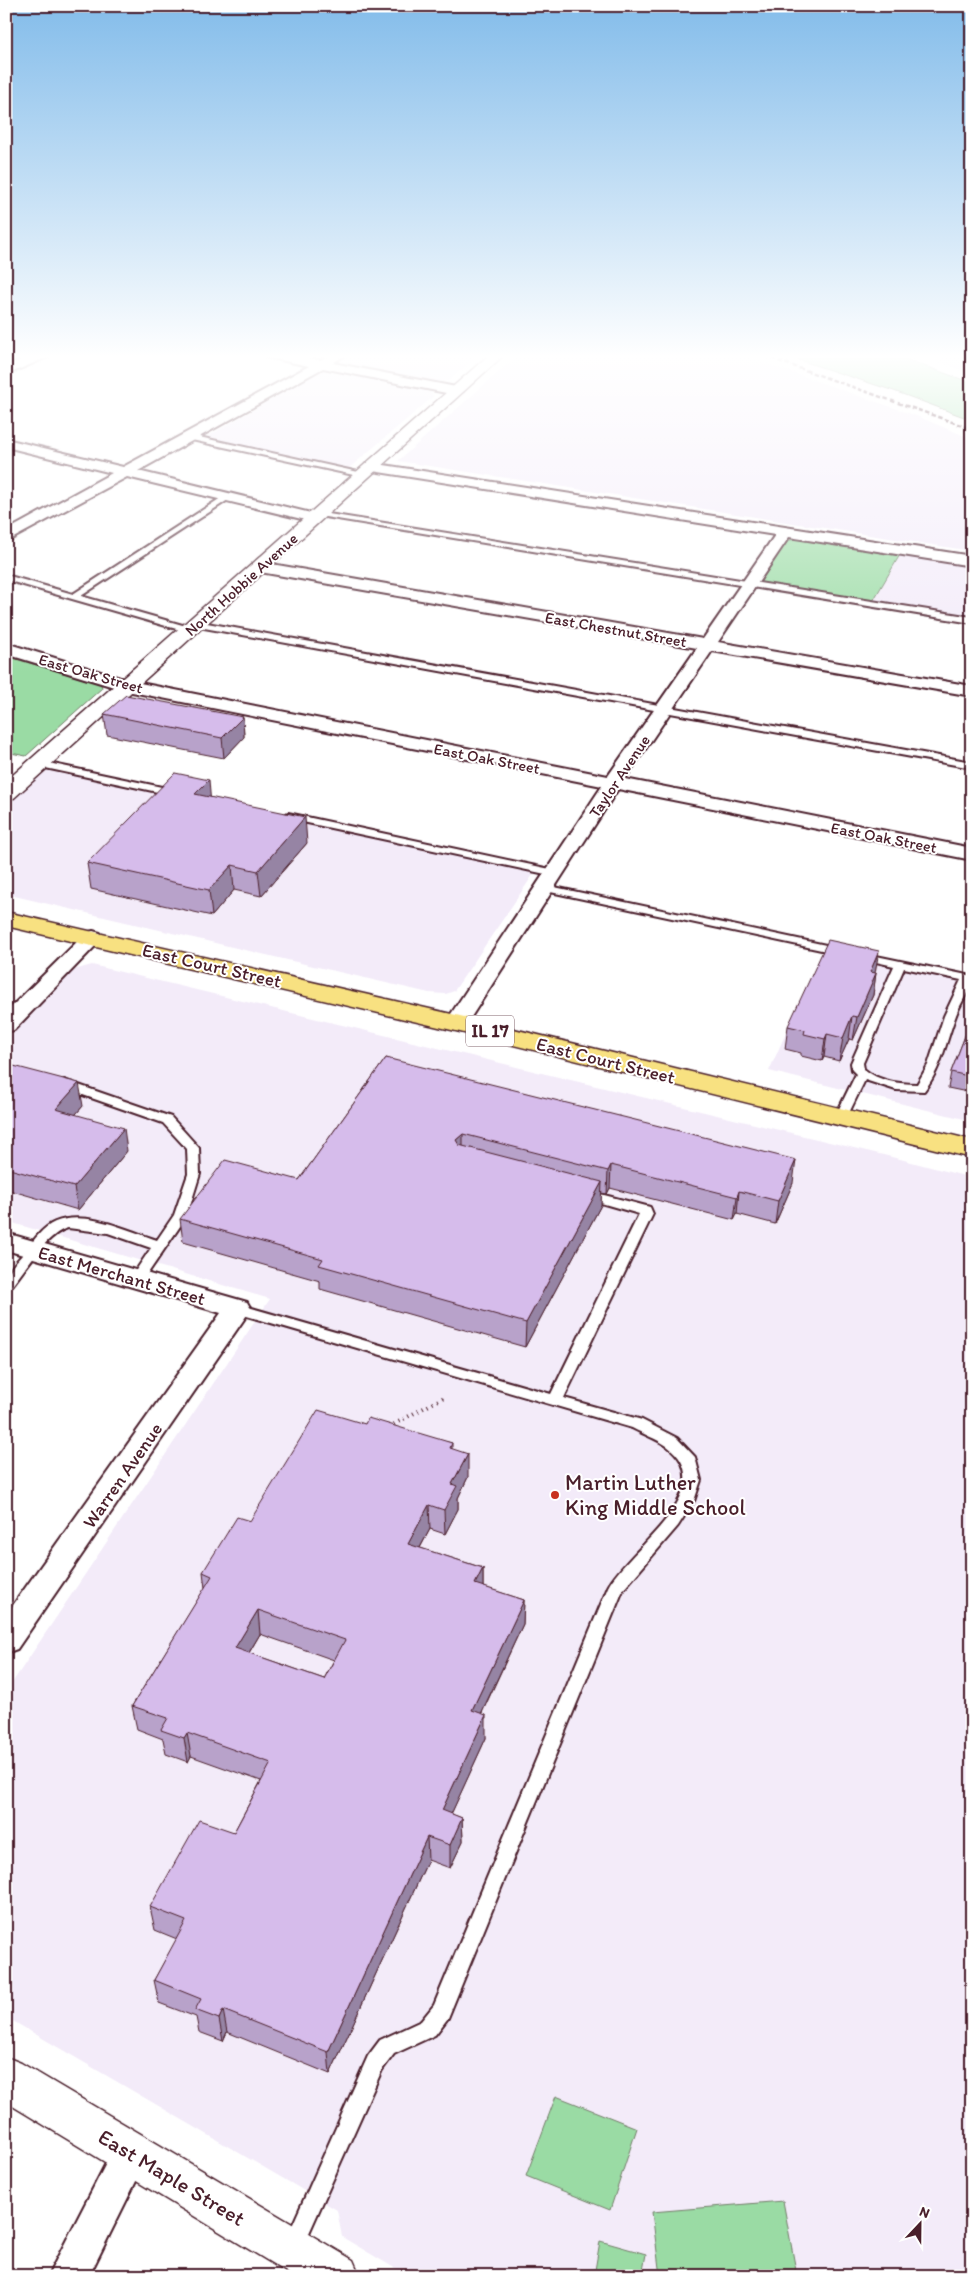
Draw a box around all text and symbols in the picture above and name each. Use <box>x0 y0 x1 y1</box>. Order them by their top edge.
street label: North Hobbie Avenue <box>181 529 302 640</box>
street label: East Chestnut Street <box>544 608 688 651</box>
street label: East Oak Street <box>37 650 145 697</box>
street label: Taylor Avenue <box>585 731 654 821</box>
street label: East Oak Street <box>432 739 542 778</box>
street label: East Oak Street <box>829 818 939 857</box>
street label: East Court Street <box>140 938 284 993</box>
road number: IL 17 <box>466 1016 514 1046</box>
street label: East Court Street <box>534 1032 678 1089</box>
street label: East Merchant Street <box>36 1241 208 1310</box>
street label: Warren Avenue <box>77 1418 167 1533</box>
place label: Martin Luther King Middle School <box>565 1469 746 1521</box>
marker: Martin Luther King Middle School <box>549 1489 561 1501</box>
street label: East Maple Street <box>93 2123 250 2232</box>
north arrow <box>896 2200 946 2250</box>
text: N <box>917 2203 932 2222</box>

